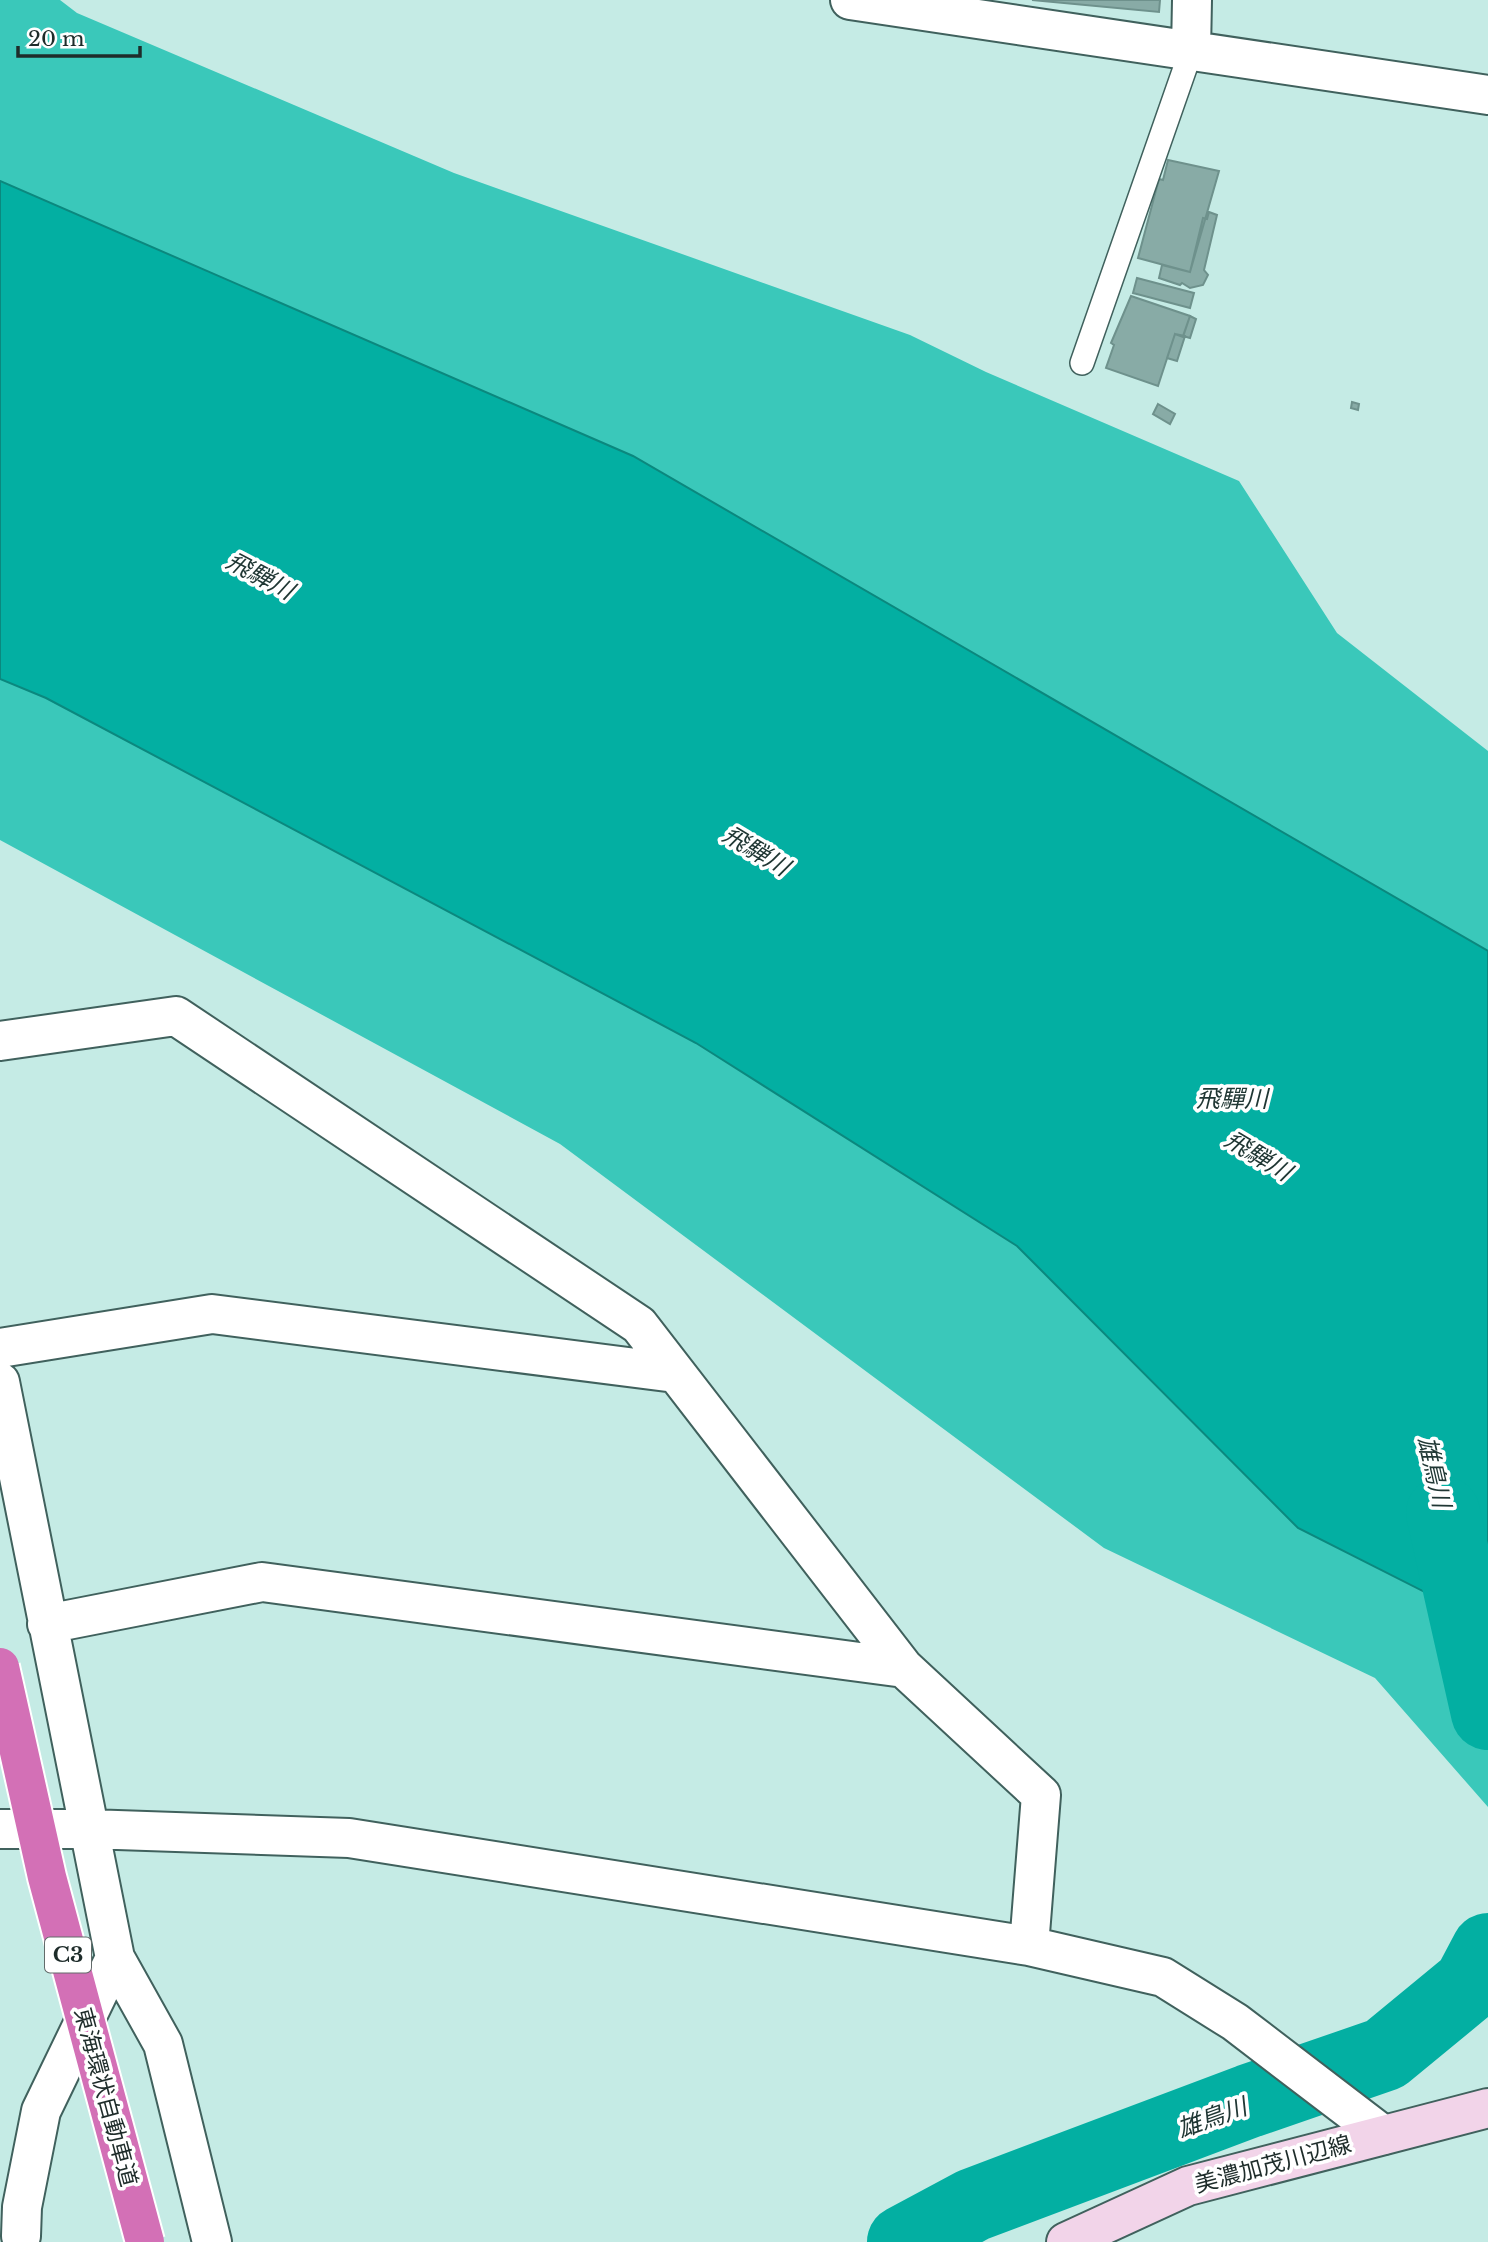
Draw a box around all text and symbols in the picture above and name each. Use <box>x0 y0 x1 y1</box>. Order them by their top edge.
scale bar <box>18 14 140 58</box>
text: 20 m <box>28 26 85 52</box>
water label: 飛騨川 <box>222 546 301 607</box>
water label: 飛騨川 <box>718 820 797 883</box>
water label: 飛驒川 <box>1196 1084 1271 1113</box>
water label: 飛騨川 <box>1220 1125 1299 1188</box>
water label: 雄鳥川 <box>1412 1434 1457 1513</box>
road number: C3 <box>45 1938 91 1972</box>
street label: 東海環状自動車道 <box>69 2005 143 2189</box>
water label: 雄鳥川 <box>1173 2091 1253 2143</box>
street label: 美濃加茂川辺線 <box>1192 2130 1354 2198</box>

